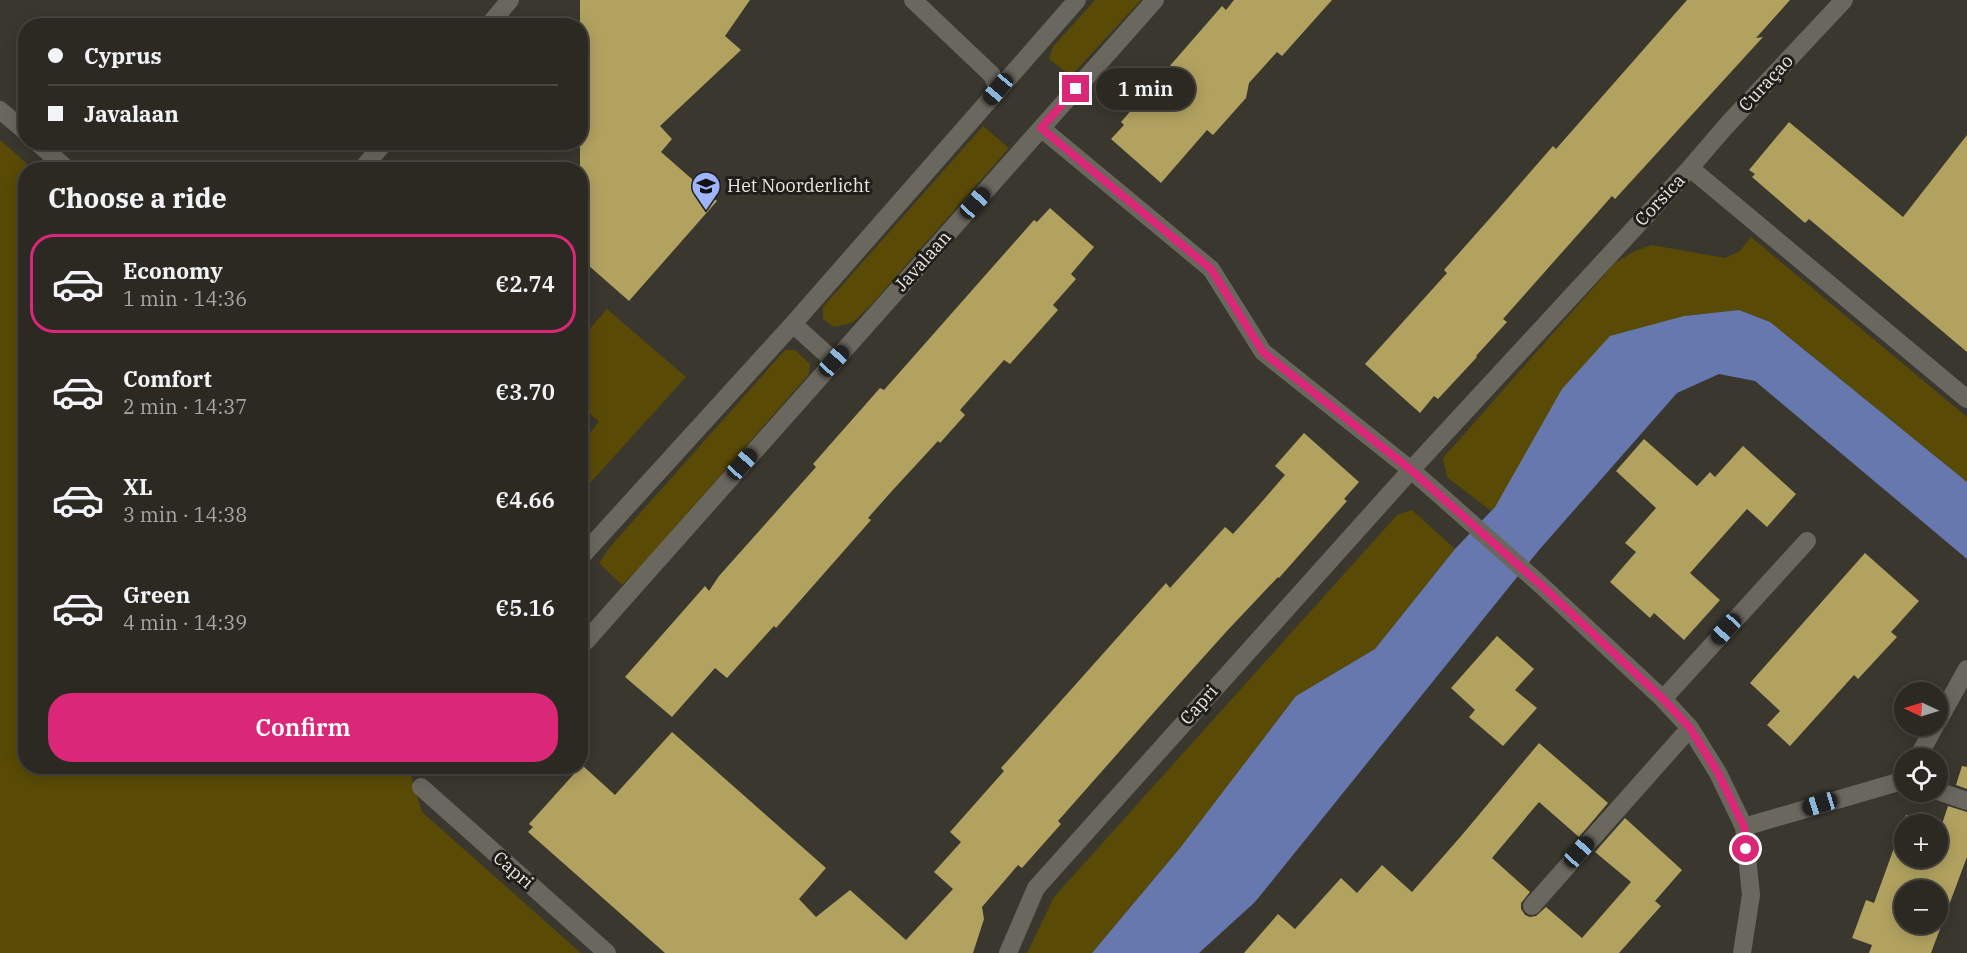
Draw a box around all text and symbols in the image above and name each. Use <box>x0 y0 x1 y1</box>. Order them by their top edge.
text: Cyprus <box>84 41 162 70</box>
street label: Curaçao <box>1733 49 1798 116</box>
callout: 1 min <box>1097 68 1196 110</box>
car <box>980 69 1016 109</box>
route end <box>1062 75 1089 102</box>
text: 1 min <box>1118 75 1173 102</box>
text: Javalaan <box>84 99 179 128</box>
street label: Corsica <box>1630 169 1690 231</box>
school or university icon: Het Noorderlicht <box>690 170 722 212</box>
place label: Het Noorderlicht <box>727 174 870 197</box>
text: Choose a ride <box>48 180 227 215</box>
car <box>956 184 994 222</box>
street label: Javalaan <box>889 226 956 296</box>
text: Economy <box>123 256 223 285</box>
icon: car <box>51 257 105 311</box>
text: €2.74 <box>496 269 555 298</box>
text: 1 min · 14:36 <box>123 285 247 312</box>
car <box>815 342 853 380</box>
text: Comfort <box>123 364 212 393</box>
icon: car <box>51 365 105 419</box>
text: €3.70 <box>496 377 555 406</box>
text: 2 min · 14:37 <box>123 393 247 420</box>
car <box>723 445 761 483</box>
text: XL <box>123 472 153 501</box>
icon: car <box>51 473 105 527</box>
text: €4.66 <box>496 485 555 514</box>
text: 3 min · 14:38 <box>123 501 247 528</box>
text: Green <box>123 580 190 609</box>
icon: car <box>51 581 105 635</box>
text: €5.16 <box>496 593 555 622</box>
text: 4 min · 14:39 <box>123 609 247 636</box>
car <box>1707 610 1745 648</box>
street label: Capri <box>1175 680 1223 729</box>
north arrow <box>1894 682 1948 736</box>
map controls <box>1894 682 1948 934</box>
button: Confirm <box>48 693 558 762</box>
button: locate <box>1894 748 1948 802</box>
car <box>1800 790 1840 818</box>
button: + <box>1894 814 1948 868</box>
car <box>1560 833 1598 871</box>
route start <box>1732 835 1759 862</box>
street label: Capri <box>488 846 538 894</box>
button: − <box>1894 880 1948 934</box>

